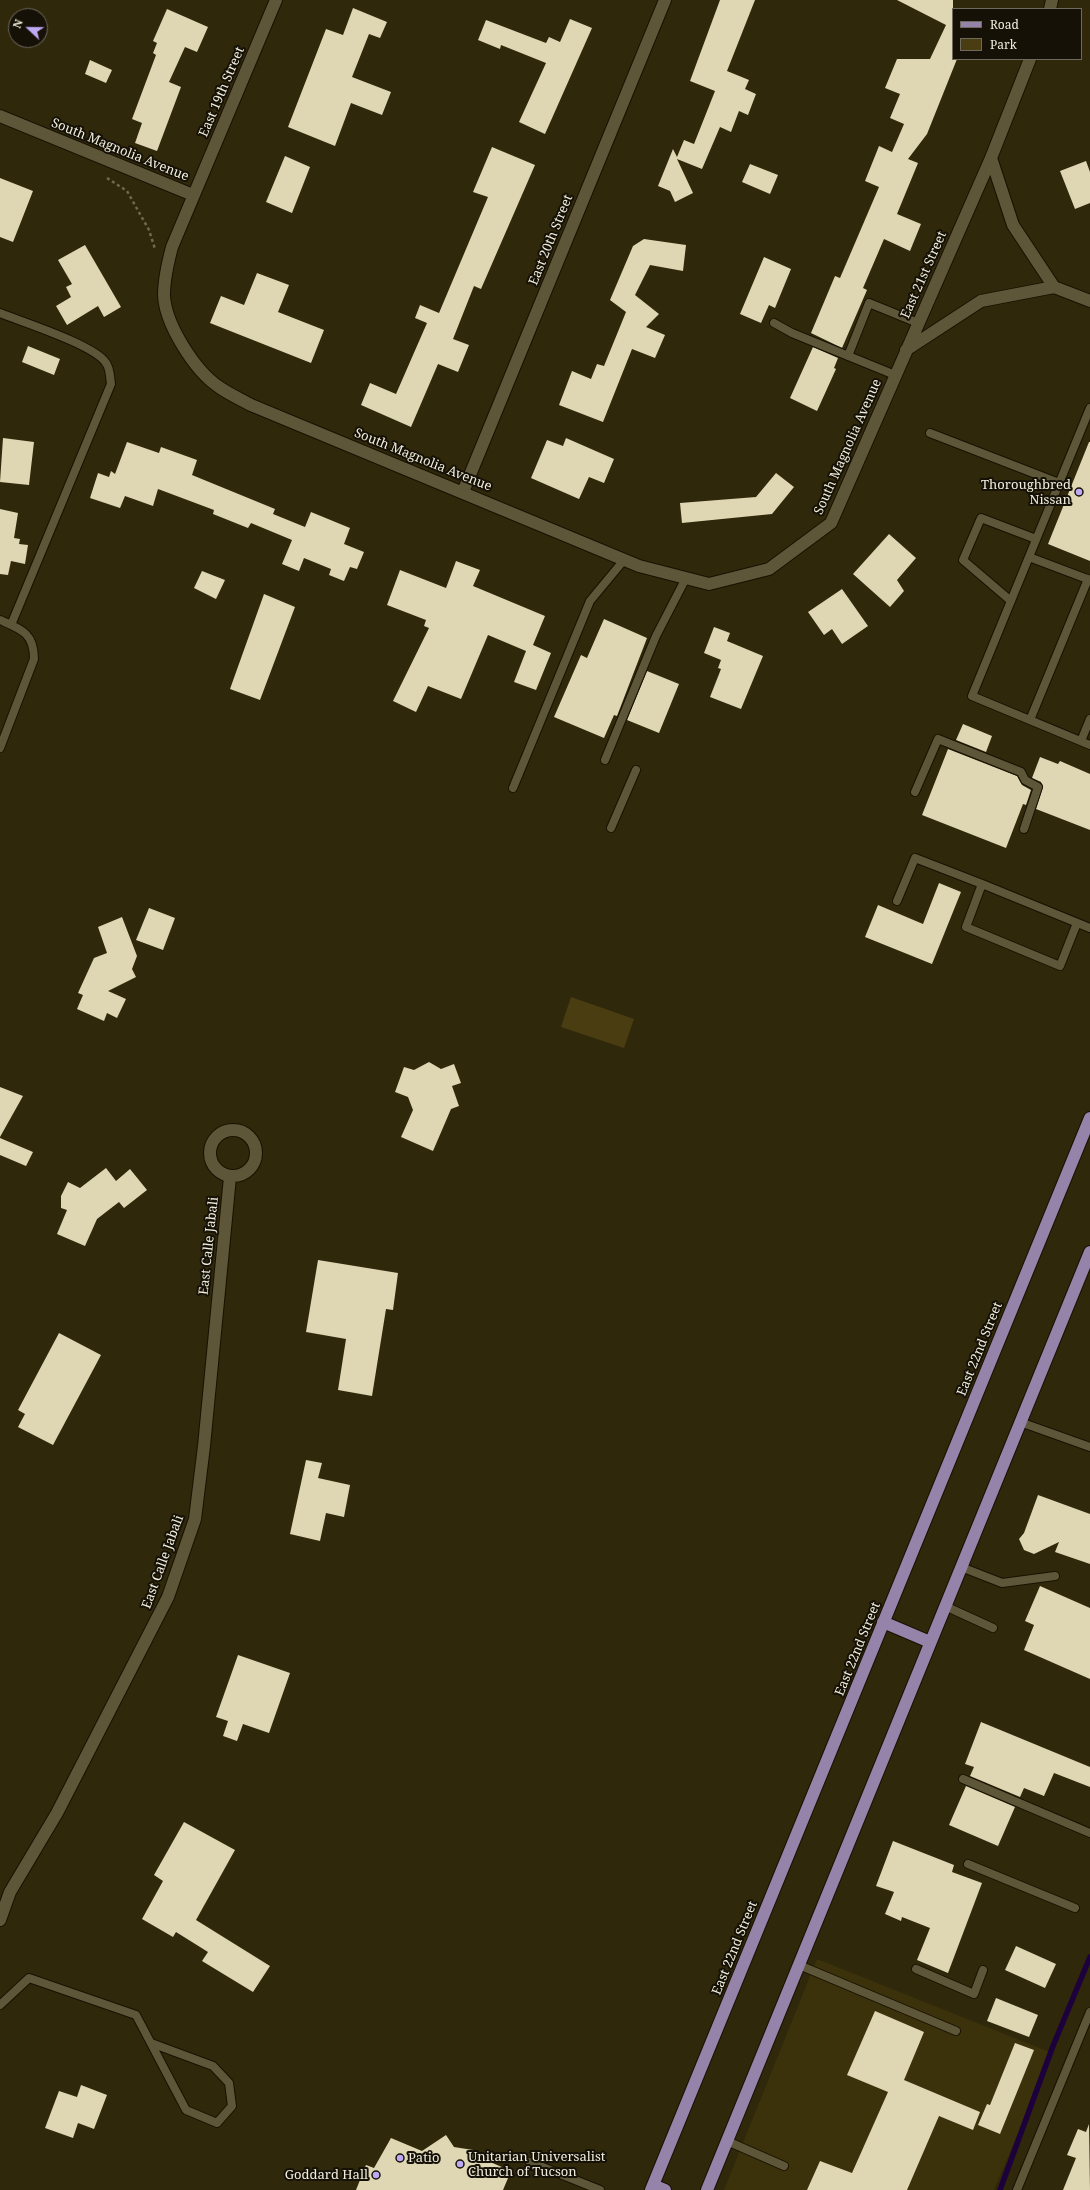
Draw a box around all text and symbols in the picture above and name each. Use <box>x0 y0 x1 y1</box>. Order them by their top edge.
north arrow <box>8 8 48 48</box>
legend <box>952 8 1082 60</box>
text: Road <box>990 16 1019 33</box>
text: N <box>9 17 26 31</box>
text: Park <box>990 36 1017 53</box>
street label: East 19th Street <box>196 45 248 139</box>
street label: South Magnolia Avenue <box>49 115 191 185</box>
street label: East 20th Street <box>526 192 576 288</box>
street label: East 21st Street <box>898 229 950 321</box>
street label: South Magnolia Avenue <box>811 377 885 517</box>
street label: South Magnolia Avenue <box>352 425 494 495</box>
place label: Thoroughbred Nissan <box>981 477 1071 508</box>
marker: Thoroughbred Nissan <box>1074 487 1084 497</box>
street label: East Calle Jabali <box>196 1196 222 1296</box>
street label: East 22nd Street <box>954 1300 1006 1398</box>
street label: East Calle Jabali <box>139 1513 187 1611</box>
street label: East 22nd Street <box>832 1600 884 1698</box>
street label: East 22nd Street <box>709 1899 761 1997</box>
place label: Unitarian Universalist Church of Tucson <box>468 2149 605 2180</box>
place label: Patio <box>408 2150 439 2166</box>
marker: Patio <box>395 2153 405 2163</box>
marker: Unitarian Universalist Church of Tucson <box>455 2159 465 2169</box>
place label: Goddard Hall <box>285 2167 368 2183</box>
marker: Goddard Hall <box>371 2170 381 2180</box>

